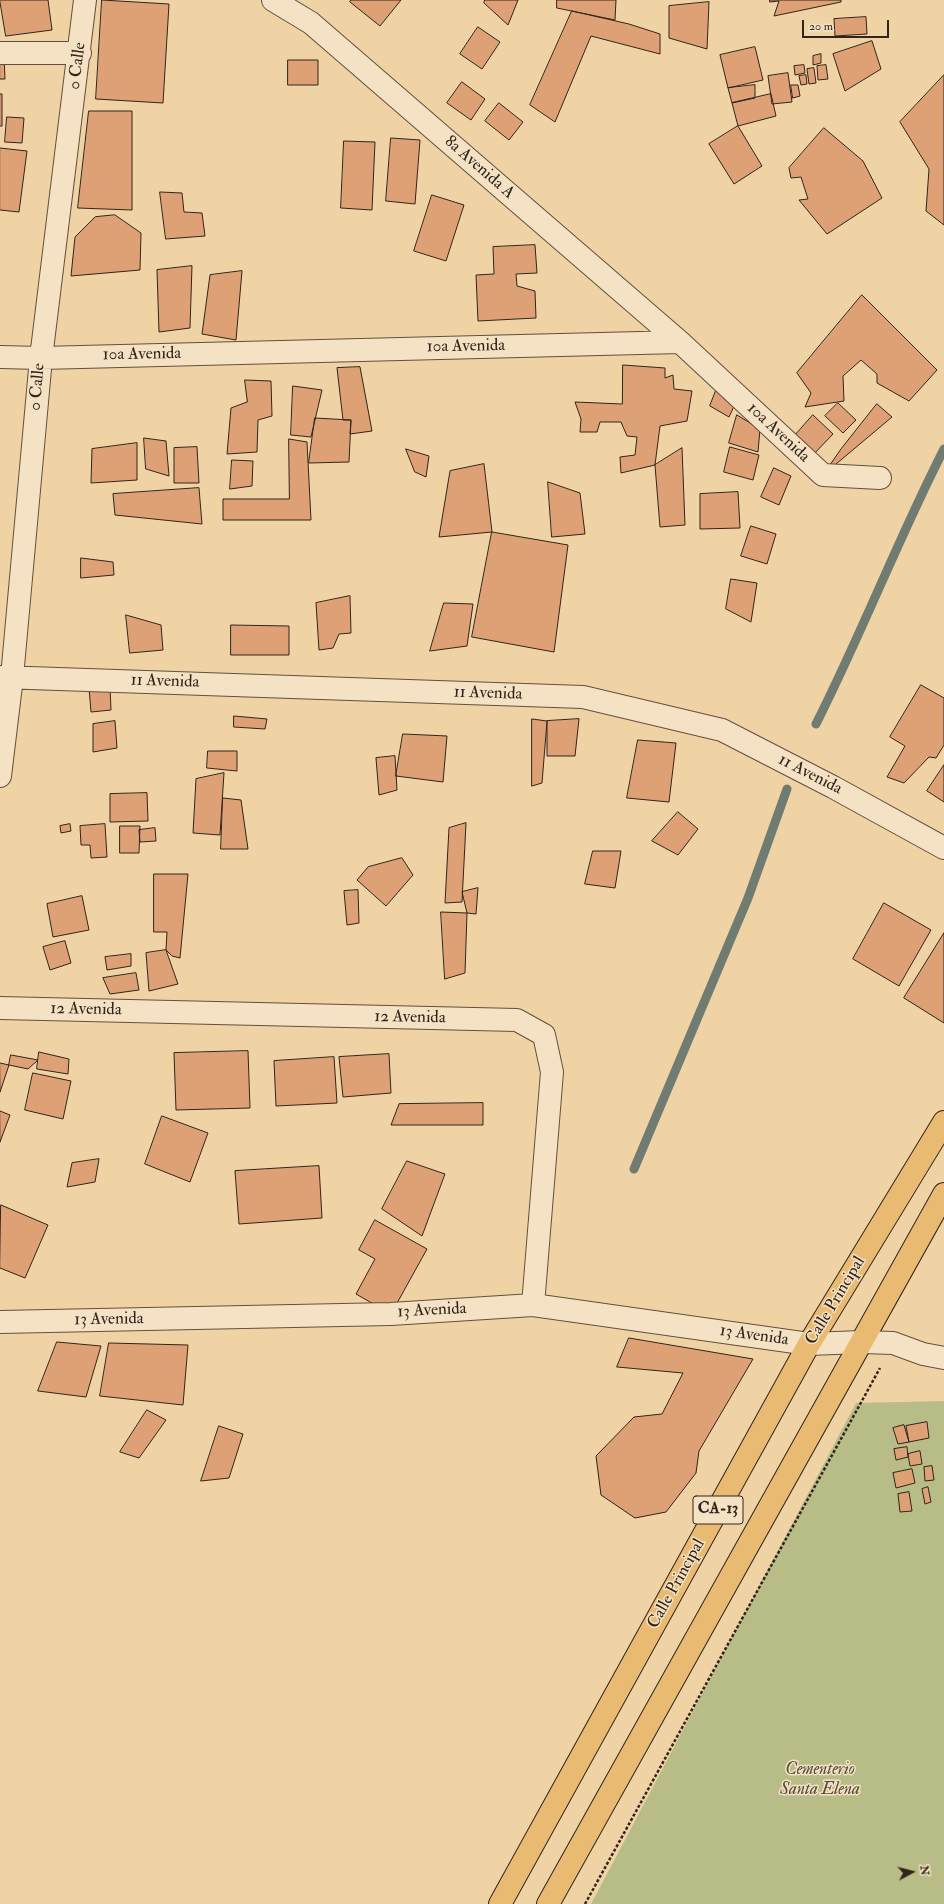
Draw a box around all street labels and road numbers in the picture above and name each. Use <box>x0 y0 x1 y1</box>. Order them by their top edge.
street label: 0 Calle <box>65 41 91 91</box>
street label: 8a Avenida A <box>440 132 518 204</box>
street label: 10a Avenida <box>427 336 505 358</box>
street label: 10a Avenida <box>103 344 181 366</box>
street label: 0 Calle <box>26 362 50 412</box>
street label: 10a Avenida <box>742 399 814 467</box>
street label: 11 Avenida <box>130 671 200 693</box>
street label: 11 Avenida <box>453 683 523 705</box>
street label: 11 Avenida <box>775 750 845 800</box>
street label: 12 Avenida <box>50 999 122 1021</box>
street label: 12 Avenida <box>374 1007 446 1029</box>
street label: Calle Principal <box>802 1253 870 1349</box>
street label: 13 Avenida <box>397 1299 467 1323</box>
street label: 13 Avenida <box>74 1309 144 1331</box>
street label: 13 Avenida <box>718 1321 790 1351</box>
road number: CA-13 <box>693 1496 743 1524</box>
street label: Calle Principal <box>644 1536 710 1632</box>

